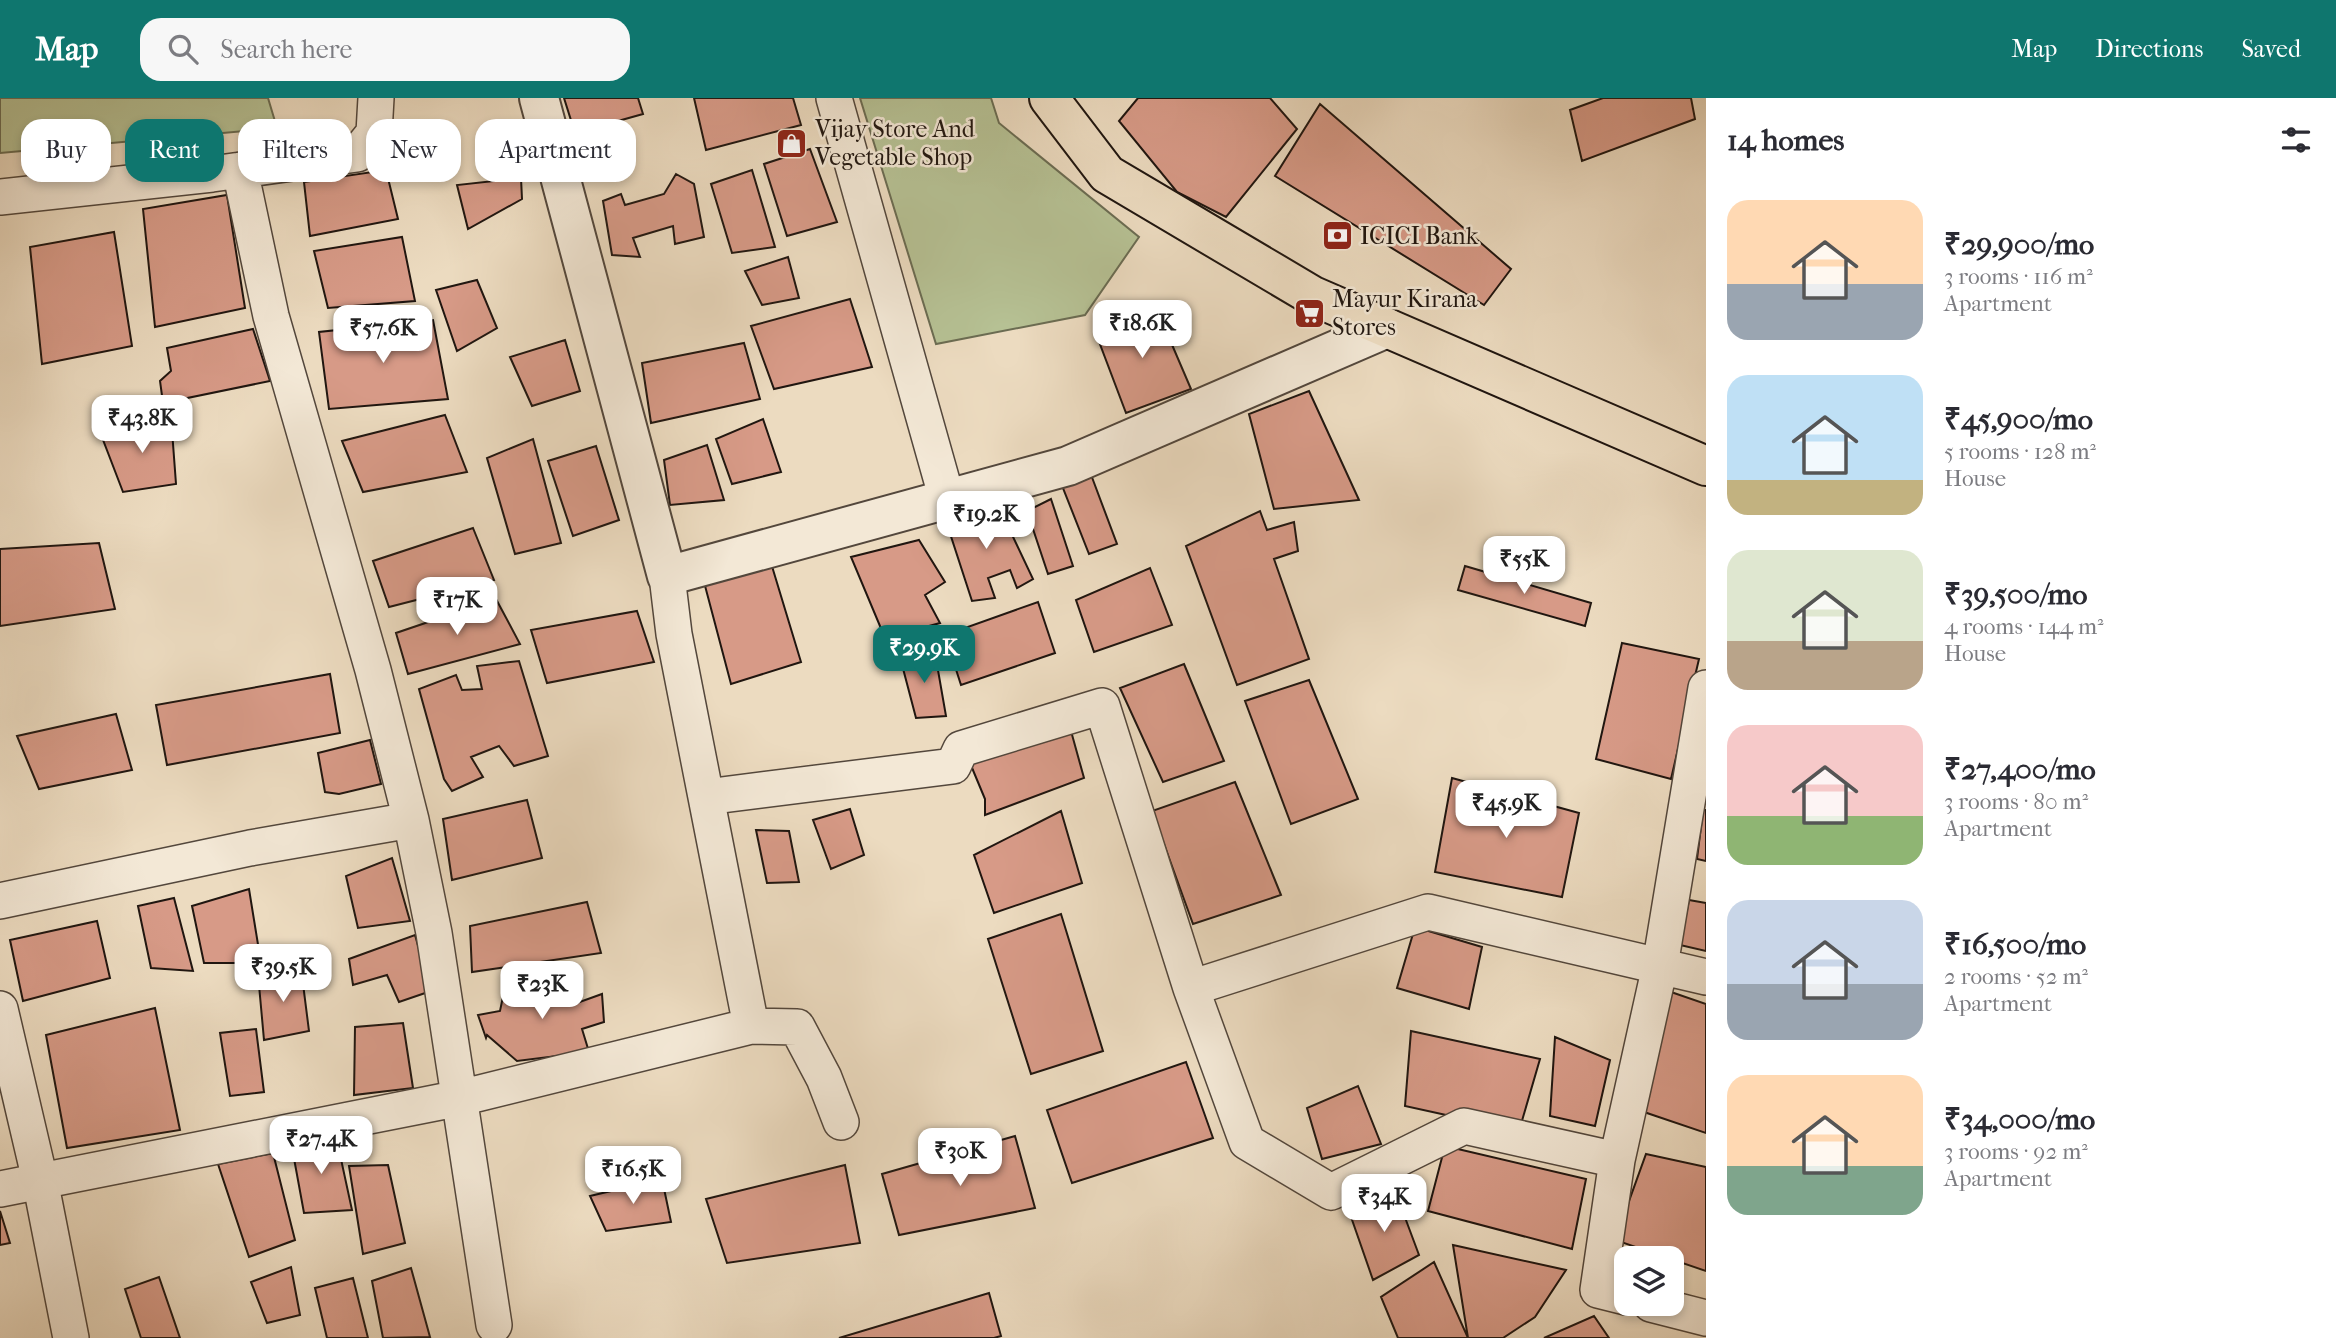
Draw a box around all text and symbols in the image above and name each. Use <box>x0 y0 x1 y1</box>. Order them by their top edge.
search box <box>140 18 630 81</box>
text: Map <box>35 30 98 69</box>
icon: search <box>164 30 202 68</box>
text: Search here <box>220 34 352 65</box>
text: Map <box>2011 35 2057 63</box>
text: Directions <box>2095 35 2203 63</box>
text: Saved <box>2241 35 2301 63</box>
place label: Vijay Store And Vegetable Shop <box>814 115 976 171</box>
chip: Buy <box>21 119 111 182</box>
chip: Rent <box>125 119 224 182</box>
chip: Filters <box>238 119 352 182</box>
chip: New <box>366 119 461 182</box>
chip: Apartment <box>475 119 636 182</box>
icon: filters <box>2277 121 2315 159</box>
text: 14 homes <box>1727 123 1844 158</box>
shop icon: Vijay Store And Vegetable Shop <box>775 126 809 160</box>
bank icon: ICICI Bank <box>1320 219 1354 253</box>
place label: ICICI Bank <box>1360 222 1479 250</box>
text: ₹29,900/mo <box>1944 227 2094 262</box>
icon: home <box>1783 228 1867 312</box>
text: 3 rooms · 116 m² <box>1944 263 2093 290</box>
place label: Mayur Kirana Stores <box>1332 285 1478 341</box>
text: Apartment <box>1944 290 2052 317</box>
supermarket icon: Mayur Kirana Stores <box>1292 296 1326 330</box>
pin: ₹18.6K <box>1085 300 1199 360</box>
pin: ₹57.6K <box>326 306 440 365</box>
text: ₹18.6K <box>1109 309 1175 336</box>
text: ₹57.6K <box>349 314 417 341</box>
pin: ₹43.8K <box>85 396 199 455</box>
text: ₹45,900/mo <box>1944 402 2093 437</box>
icon: home <box>1783 403 1867 487</box>
text: ₹43.8K <box>108 404 176 431</box>
text: 5 rooms · 128 m² <box>1944 438 2096 465</box>
text: House <box>1944 465 2006 492</box>
pin: ₹19.2K <box>929 491 1043 551</box>
text: ₹19.2K <box>953 500 1019 527</box>
pin: ₹55K <box>1483 536 1565 596</box>
text: ₹55K <box>1499 545 1549 572</box>
text: ₹39,500/mo <box>1944 577 2088 612</box>
pin: ₹17K <box>416 578 498 637</box>
icon: home <box>1783 578 1867 662</box>
text: ₹17K <box>432 586 482 613</box>
text: 4 rooms · 144 m² <box>1944 613 2104 640</box>
pin: ₹29.9K <box>867 626 981 685</box>
text: ₹29.9K <box>889 634 959 661</box>
text: House <box>1944 640 2006 667</box>
text: ₹27,400/mo <box>1944 752 2096 787</box>
icon: home <box>1783 753 1867 837</box>
pin: ₹45.9K <box>1449 780 1563 840</box>
text: 3 rooms · 80 m² <box>1944 788 2088 815</box>
text: ₹45.9K <box>1472 789 1540 816</box>
text: Apartment <box>1944 815 2052 842</box>
text: ₹16,500/mo <box>1944 927 2086 962</box>
icon: home <box>1783 928 1867 1012</box>
pin: ₹39.5K <box>226 944 340 1004</box>
text: ₹39.5K <box>251 953 315 980</box>
pin: ₹23K <box>501 962 583 1021</box>
text: 2 rooms · 52 m² <box>1944 963 2088 990</box>
text: ₹23K <box>516 970 568 997</box>
text: Apartment <box>1944 990 2052 1017</box>
text: ₹34,000/mo <box>1944 1102 2095 1137</box>
icon: home <box>1783 1103 1867 1187</box>
pin: ₹27.4K <box>264 1116 378 1176</box>
text: ₹27.4K <box>285 1125 357 1152</box>
pin: ₹30K <box>919 1128 1001 1188</box>
text: ₹30K <box>934 1137 986 1164</box>
text: 3 rooms · 92 m² <box>1944 1138 2088 1165</box>
pin: ₹16.5K <box>576 1146 690 1206</box>
text: ₹16.5K <box>601 1155 665 1182</box>
text: Apartment <box>1944 1165 2052 1192</box>
pin: ₹34K <box>1343 1174 1425 1234</box>
text: ₹34K <box>1358 1183 1410 1210</box>
map controls <box>1614 1246 1684 1316</box>
button: layers <box>1614 1246 1684 1316</box>

